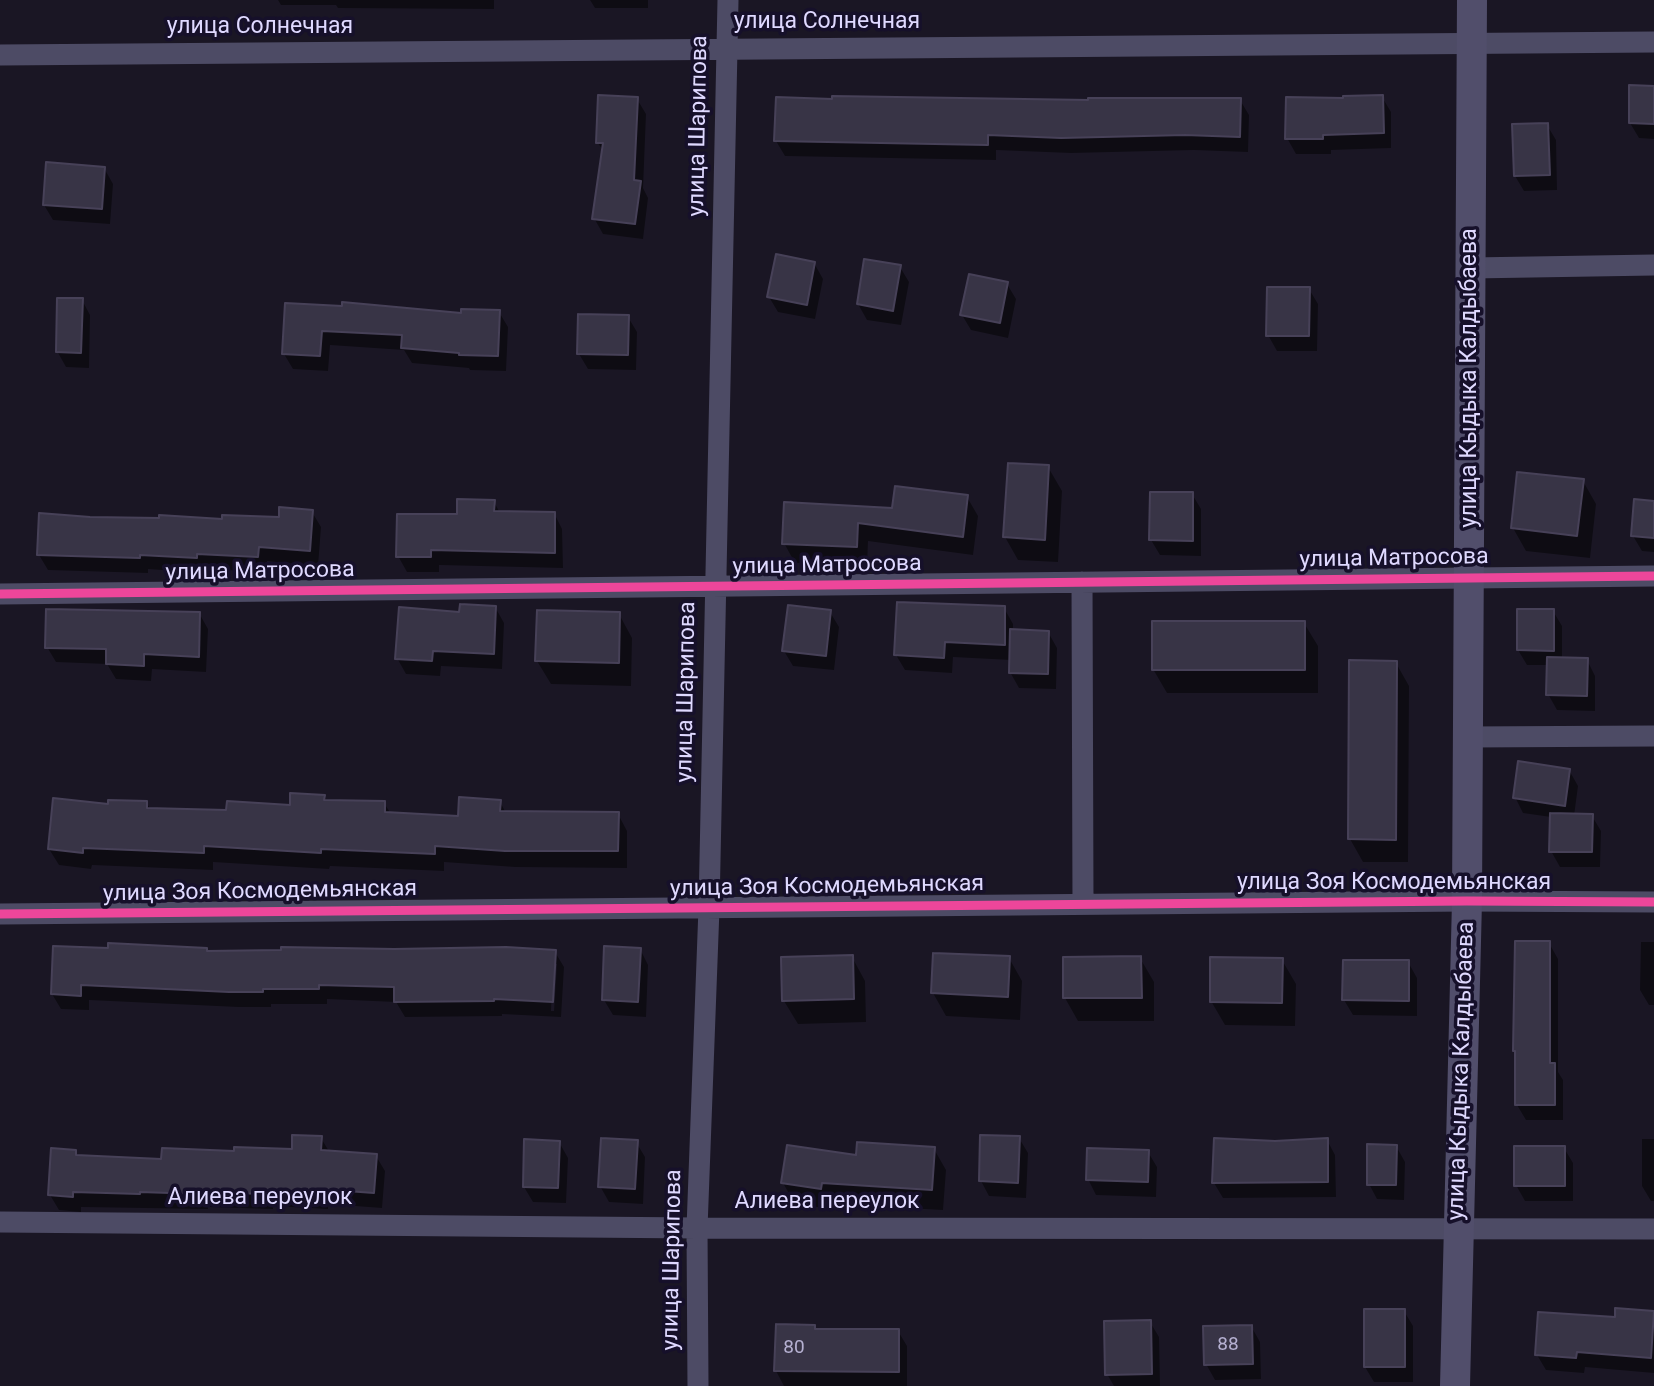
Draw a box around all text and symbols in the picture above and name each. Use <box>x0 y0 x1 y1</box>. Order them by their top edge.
street label: улица Солнечная <box>734 8 920 36</box>
street label: улица Солнечная <box>167 13 353 41</box>
street label: улица Шарипова <box>684 35 714 217</box>
street label: улица Кыдыка Калдыбаева <box>1456 228 1484 528</box>
street label: улица Матросова <box>1299 544 1489 574</box>
street label: улица Матросова <box>732 551 922 581</box>
street label: улица Матросова <box>165 557 355 587</box>
street label: улица Шарипова <box>672 601 702 783</box>
street label: улица Зоя Космодемьянская <box>1237 869 1551 897</box>
street label: улица Зоя Космодемьянская <box>670 870 984 904</box>
street label: улица Зоя Космодемьянская <box>103 875 417 909</box>
street label: улица Кыдыка Калдыбаева <box>1443 921 1481 1221</box>
street label: улица Шарипова <box>658 1169 688 1351</box>
street label: Алиева переулок <box>167 1184 353 1212</box>
street label: Алиева переулок <box>734 1188 920 1216</box>
house number: 88 <box>1217 1334 1239 1356</box>
house number: 80 <box>783 1337 805 1359</box>

